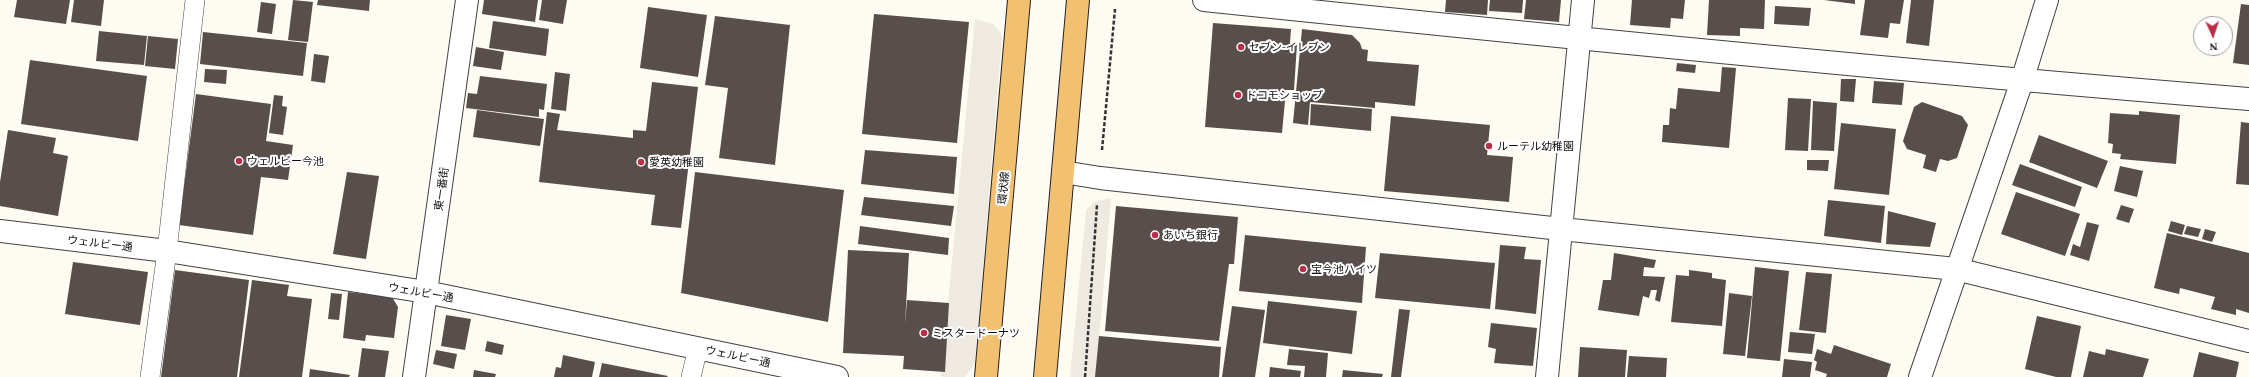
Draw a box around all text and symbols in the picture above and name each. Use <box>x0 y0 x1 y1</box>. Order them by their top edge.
north arrow <box>2193 16 2233 56</box>
place label: セブン-イレブン <box>1249 40 1330 54</box>
text: N <box>2209 41 2218 53</box>
marker: セブン-イレブン <box>1236 42 1246 52</box>
place label: ドコモショップ <box>1246 88 1323 102</box>
marker: ドコモショップ <box>1233 90 1243 100</box>
place label: ルーテル幼稚園 <box>1497 139 1574 153</box>
marker: ルーテル幼稚園 <box>1484 141 1494 151</box>
place label: ウェルビー今池 <box>247 154 324 168</box>
place label: 愛英幼稚園 <box>649 155 704 169</box>
marker: ウェルビー今池 <box>234 156 244 166</box>
marker: 愛英幼稚園 <box>636 157 646 167</box>
street label: 東一番街 <box>431 166 451 212</box>
street label: 環状線 <box>995 171 1011 205</box>
place label: あいち銀行 <box>1163 228 1218 242</box>
marker: あいち銀行 <box>1150 230 1160 240</box>
street label: ウェルビー通 <box>66 232 134 254</box>
place label: 宝今池ハイツ <box>1311 262 1377 276</box>
marker: 宝今池ハイツ <box>1298 264 1308 274</box>
street label: ウェルビー通 <box>387 280 455 304</box>
place label: ミスタードーナツ <box>932 326 1020 340</box>
marker: ミスタードーナツ <box>919 328 929 338</box>
street label: ウェルビー通 <box>704 343 772 369</box>

